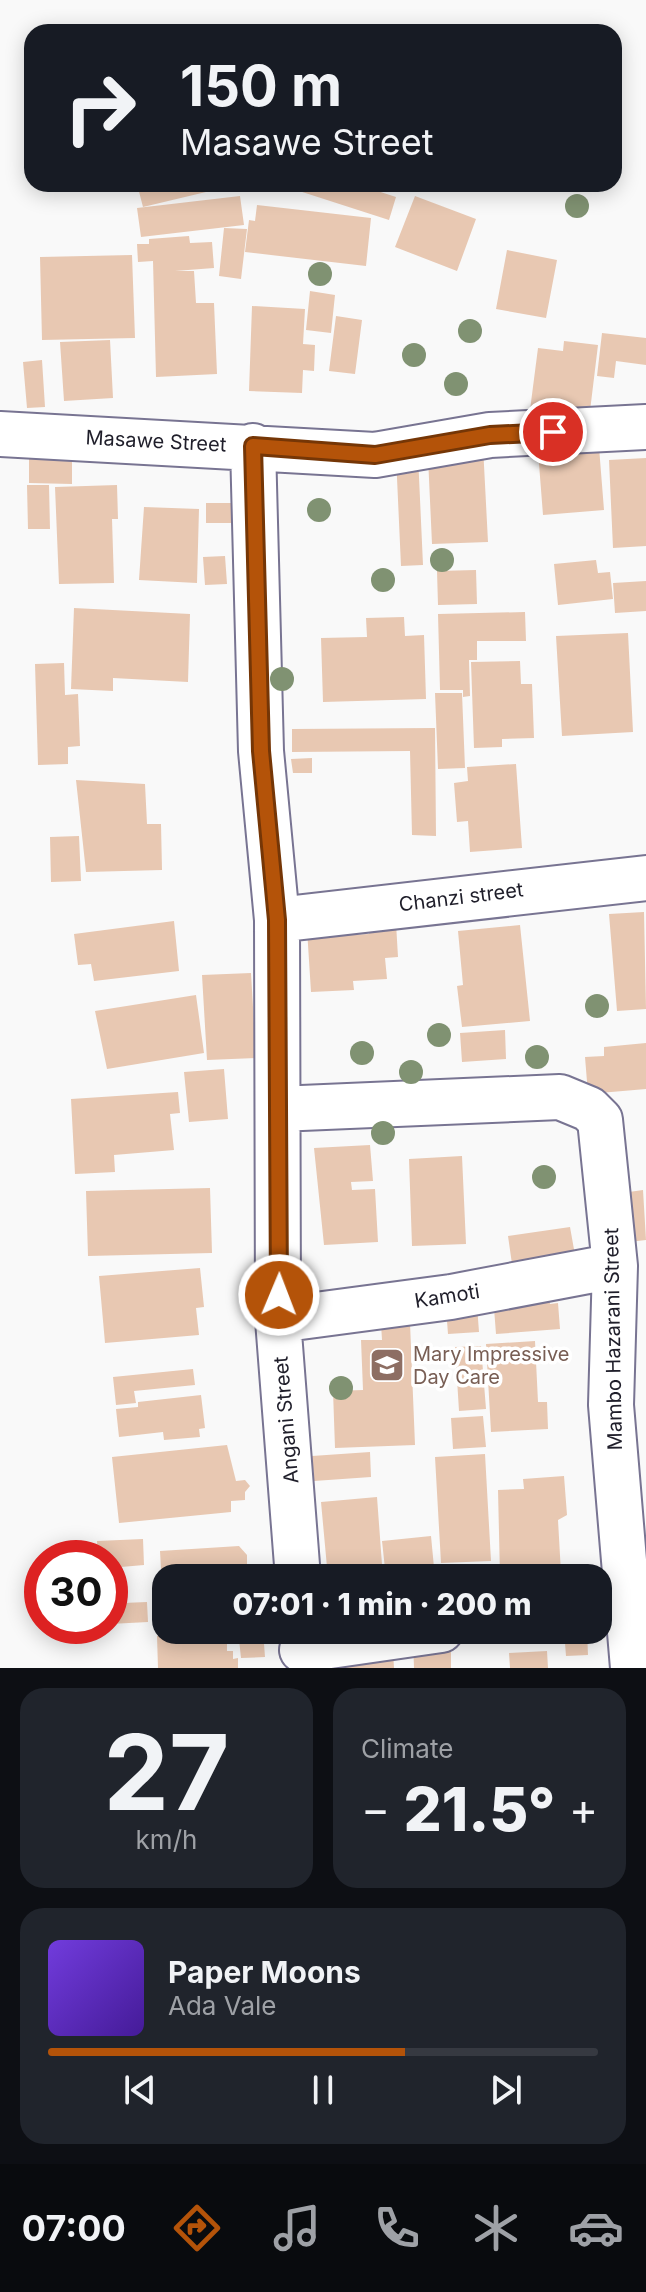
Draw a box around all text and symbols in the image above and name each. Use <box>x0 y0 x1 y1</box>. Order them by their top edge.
text: 150 m <box>180 52 342 120</box>
icon: right <box>48 56 152 160</box>
text: Masawe Street <box>180 120 433 164</box>
pin <box>519 398 587 466</box>
icon: arrive <box>531 410 575 454</box>
street label: Masawe Street <box>85 425 227 457</box>
street label: Chanzi street <box>397 877 525 917</box>
street label: Mambo Hazarani Street <box>599 1227 627 1450</box>
position arrow <box>237 1253 321 1337</box>
street label: Kamoti <box>413 1279 481 1313</box>
place label: Mary Impressive Day Care <box>413 1342 569 1389</box>
school or university icon: Mary Impressive Day Care <box>368 1346 406 1384</box>
street label: Angani Street <box>268 1355 304 1485</box>
speed limit sign: 30 <box>24 1540 128 1644</box>
text: 07:01 · 1 min · 200 m <box>233 1586 531 1622</box>
text: 27 <box>104 1709 230 1835</box>
text: Climate <box>361 1733 453 1764</box>
text: 21.5° <box>403 1773 556 1845</box>
text: − <box>361 1782 390 1836</box>
text: + <box>569 1782 598 1836</box>
text: km/h <box>136 1824 197 1855</box>
text: Paper Moons <box>168 1954 361 1990</box>
text: Ada Vale <box>168 1990 276 2021</box>
icon: previous <box>118 2068 162 2112</box>
icon: pause <box>301 2068 345 2112</box>
icon: next <box>484 2068 528 2112</box>
icon: directions <box>169 2200 225 2256</box>
icon: music <box>269 2200 325 2256</box>
icon: phone <box>369 2200 425 2256</box>
icon: climate <box>468 2200 524 2256</box>
icon: car <box>568 2200 624 2256</box>
text: 07:00 <box>22 2206 126 2250</box>

